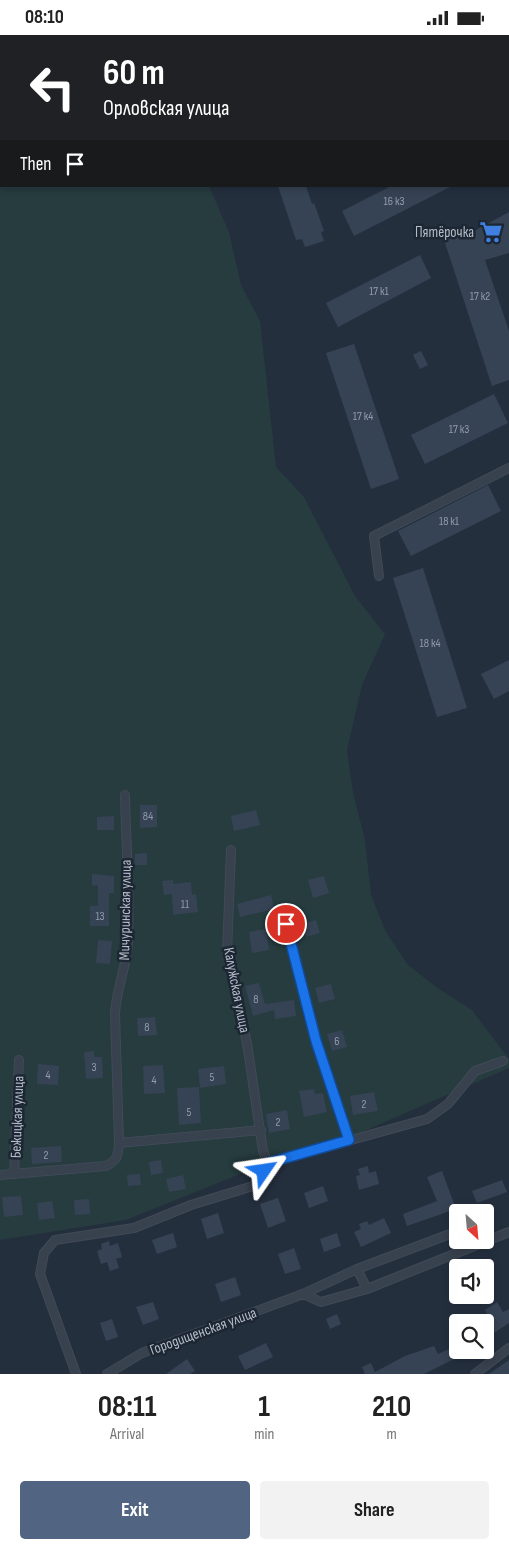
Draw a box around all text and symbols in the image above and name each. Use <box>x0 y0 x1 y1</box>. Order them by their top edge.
text: 08:10 <box>25 6 64 29</box>
text: 60 m <box>103 52 165 95</box>
icon: left <box>20 55 85 120</box>
text: Орловская улица <box>103 95 230 122</box>
icon: arrive <box>61 150 89 178</box>
text: Then <box>20 153 51 176</box>
house number: 16 к3 <box>384 194 404 209</box>
supermarket icon: Пятёрочка <box>478 219 504 245</box>
place label: Пятёрочка <box>415 223 474 242</box>
house number: 17 к1 <box>369 284 390 299</box>
house number: 17 к2 <box>470 289 490 304</box>
house number: 17 к4 <box>353 409 373 424</box>
house number: 17 к3 <box>449 422 469 437</box>
house number: 18 к1 <box>439 514 460 529</box>
house number: 18 к4 <box>420 636 440 651</box>
house number: 84 <box>143 809 153 824</box>
street label: Мичуринская улица <box>115 859 136 960</box>
house number: 11 <box>181 897 190 912</box>
pin <box>265 903 307 945</box>
house number: 13 <box>95 909 105 924</box>
icon: arrive <box>272 910 300 938</box>
street label: Калужская улица <box>219 946 254 1034</box>
house number: 8 <box>253 992 259 1007</box>
house number: 8 <box>144 1020 150 1035</box>
house number: 6 <box>334 1034 340 1049</box>
house number: 3 <box>91 1060 97 1075</box>
house number: 4 <box>45 1068 51 1083</box>
house number: 5 <box>210 1070 215 1085</box>
house number: 4 <box>151 1073 157 1088</box>
street label: Бежицкая улица <box>7 1075 28 1158</box>
house number: 2 <box>362 1097 367 1112</box>
house number: 5 <box>187 1105 192 1120</box>
house number: 2 <box>276 1115 281 1130</box>
position arrow <box>237 1144 289 1196</box>
house number: 2 <box>44 1148 49 1163</box>
north arrow <box>449 1204 494 1249</box>
map controls <box>449 1204 494 1359</box>
button: sound <box>449 1259 494 1304</box>
street label: Городищенская улица <box>147 1303 259 1360</box>
button: search <box>449 1314 494 1359</box>
text: 08:11 <box>98 1389 156 1425</box>
text: 1 <box>258 1389 270 1425</box>
text: 210 <box>372 1389 411 1425</box>
text: Arrival <box>110 1425 144 1444</box>
text: min <box>254 1425 274 1444</box>
text: m <box>386 1425 397 1444</box>
button: Exit <box>20 1481 250 1539</box>
button: Share <box>260 1481 489 1539</box>

